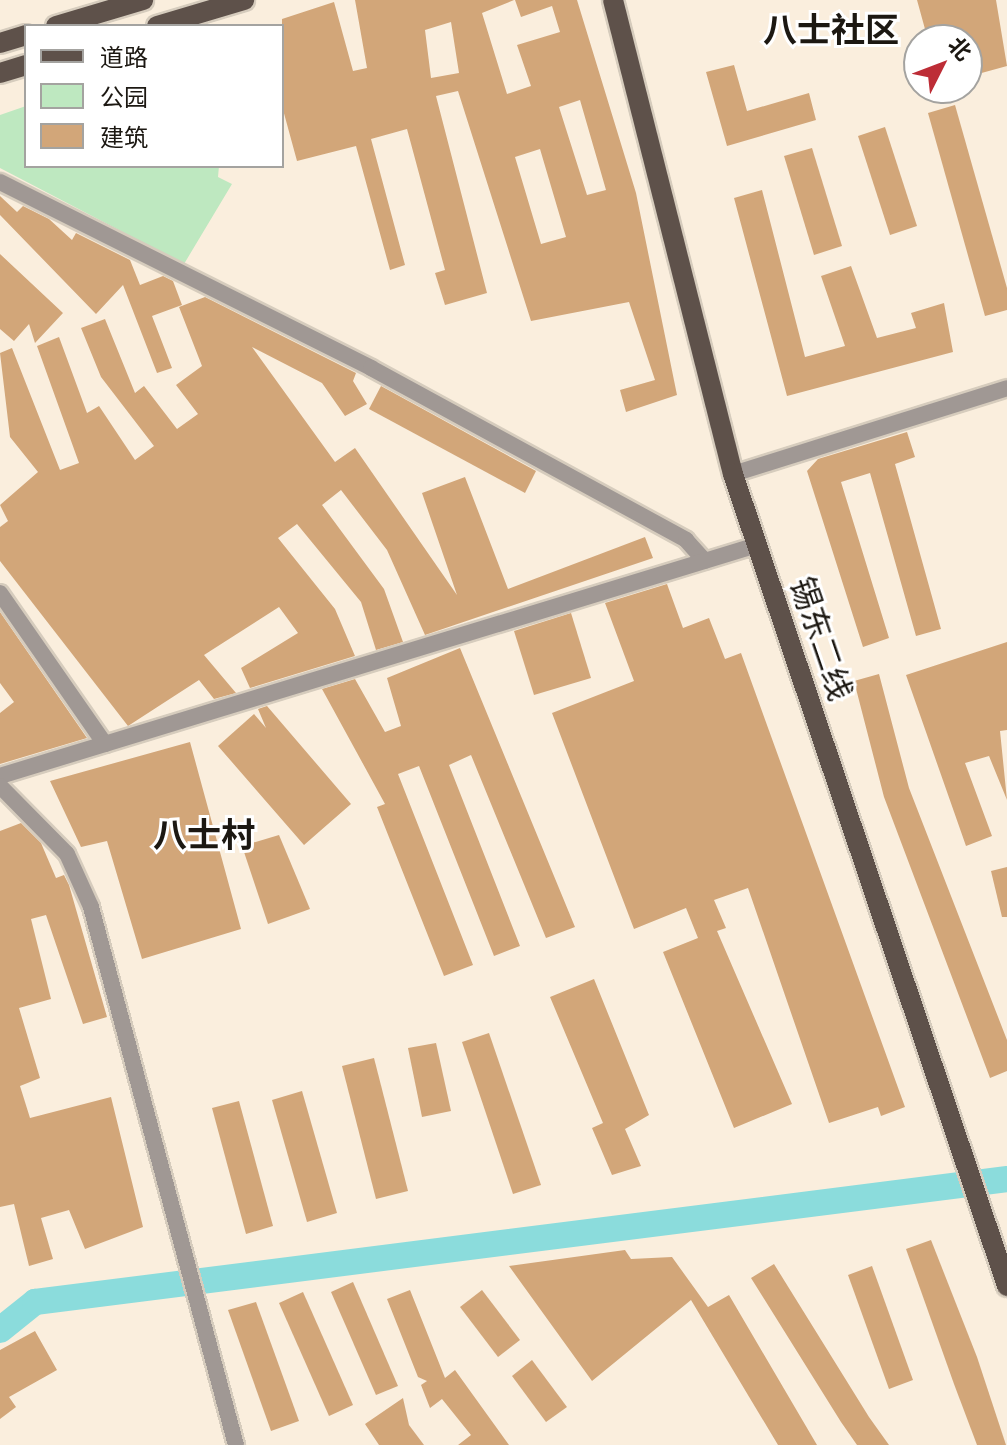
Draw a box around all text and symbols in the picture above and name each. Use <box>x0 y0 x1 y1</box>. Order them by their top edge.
district label: 八士社区 <box>763 13 899 53</box>
legend <box>24 24 284 168</box>
north arrow <box>903 24 983 104</box>
text: 北 <box>944 34 975 65</box>
text: 道路 <box>100 47 148 71</box>
text: 公园 <box>100 87 148 111</box>
text: 建筑 <box>100 127 148 151</box>
street label: 锡东二线 <box>781 572 859 706</box>
district label: 八士村 <box>153 818 255 858</box>

